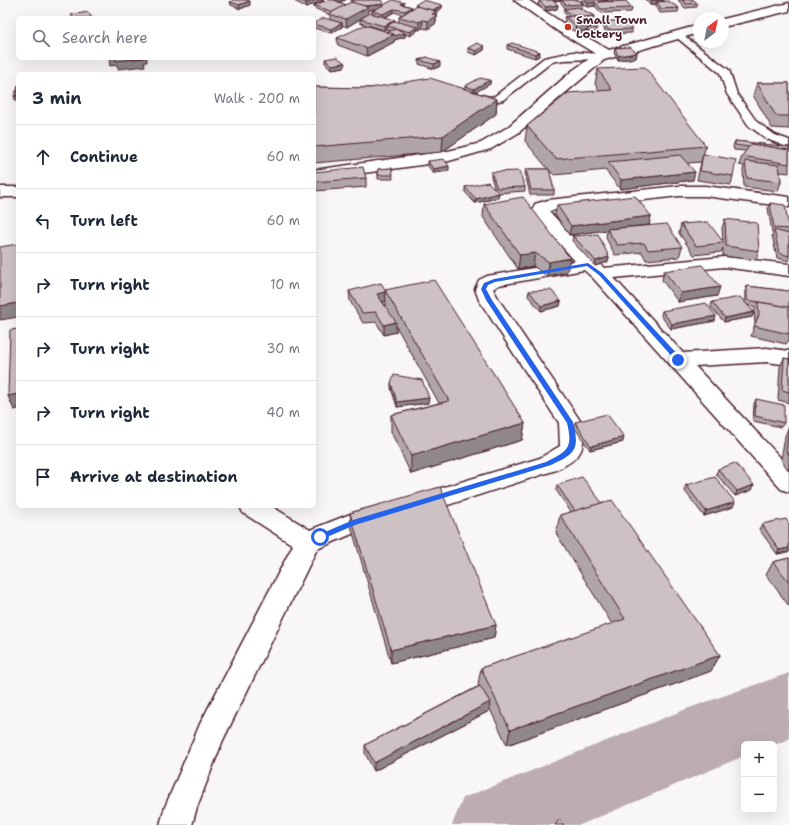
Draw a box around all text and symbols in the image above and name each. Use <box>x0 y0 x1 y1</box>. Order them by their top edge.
place label: Small Town Lottery <box>576 12 647 42</box>
north arrow <box>693 12 729 48</box>
search box <box>16 16 316 60</box>
marker: Small Town Lottery <box>563 22 573 32</box>
icon: search <box>30 27 52 49</box>
text: Search here <box>62 28 148 48</box>
text: 3 min <box>32 87 82 109</box>
text: Walk · 200 m <box>214 90 300 107</box>
icon: ahead <box>32 146 54 168</box>
text: Continue <box>70 147 138 167</box>
text: 60 m <box>267 148 300 165</box>
icon: left <box>32 210 54 232</box>
text: Turn left <box>70 211 138 231</box>
text: 60 m <box>267 212 300 229</box>
icon: right <box>32 274 54 296</box>
text: Turn right <box>70 275 150 295</box>
text: 10 m <box>270 276 300 293</box>
icon: right <box>32 338 54 360</box>
text: Turn right <box>70 339 150 359</box>
text: 30 m <box>266 340 300 357</box>
route end <box>669 351 687 369</box>
icon: right <box>32 402 54 424</box>
text: Turn right <box>70 403 150 423</box>
text: 40 m <box>266 404 300 421</box>
icon: arrive <box>32 466 54 488</box>
text: Arrive at destination <box>70 467 238 487</box>
route start <box>311 528 329 546</box>
map controls <box>741 741 777 813</box>
button: + <box>741 741 777 777</box>
button: − <box>741 777 777 813</box>

